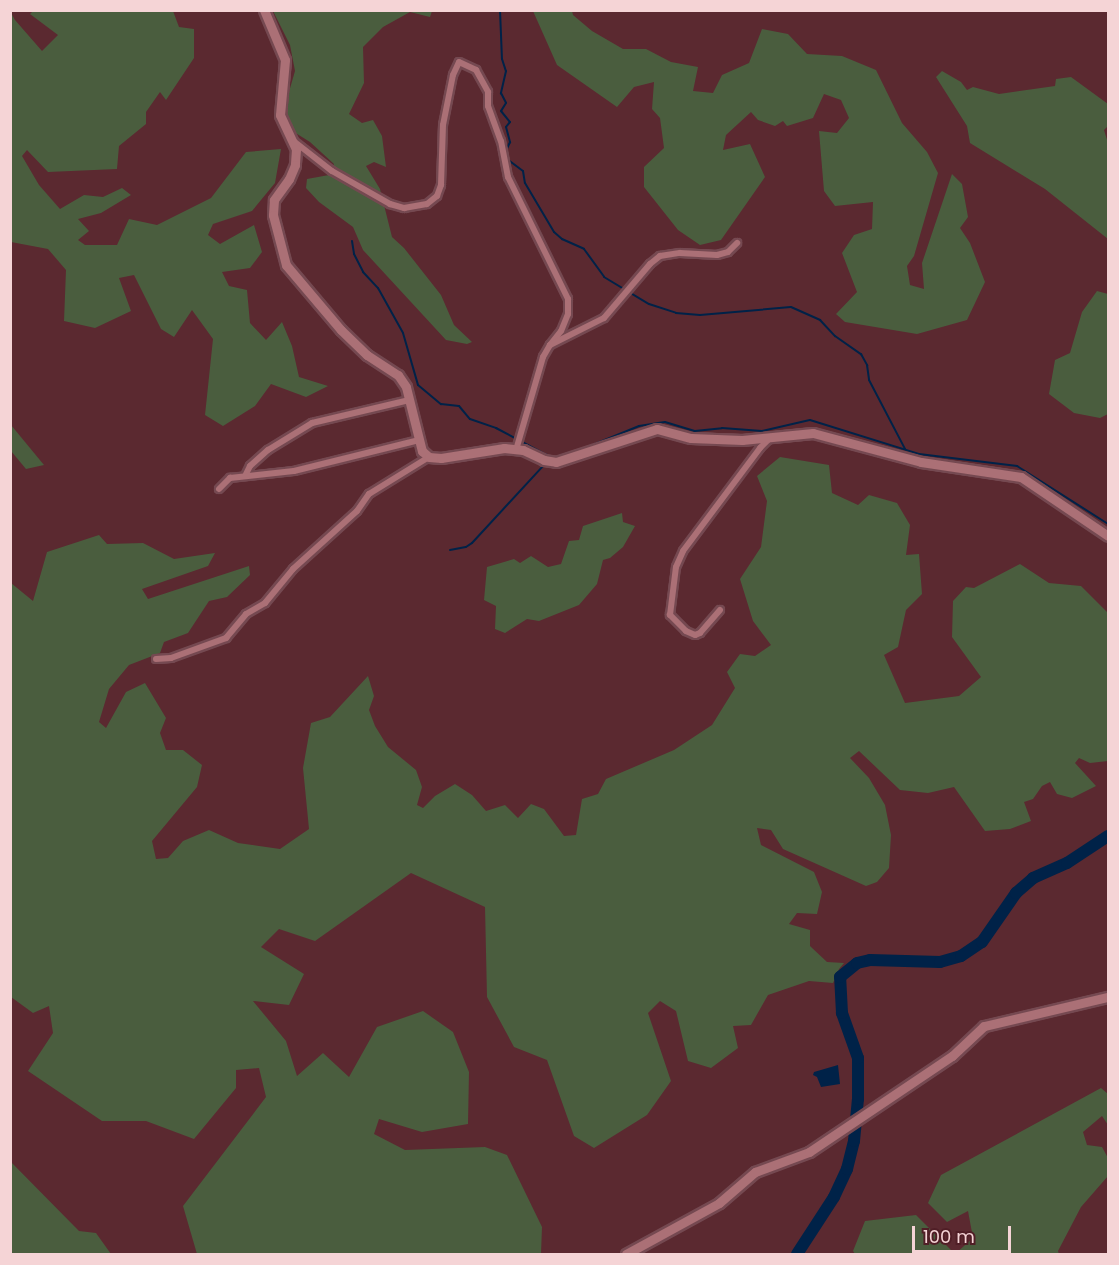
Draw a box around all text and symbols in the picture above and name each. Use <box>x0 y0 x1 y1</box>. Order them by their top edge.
scale bar <box>915 1214 1014 1252</box>
text: 100 m <box>923 1224 975 1249</box>

